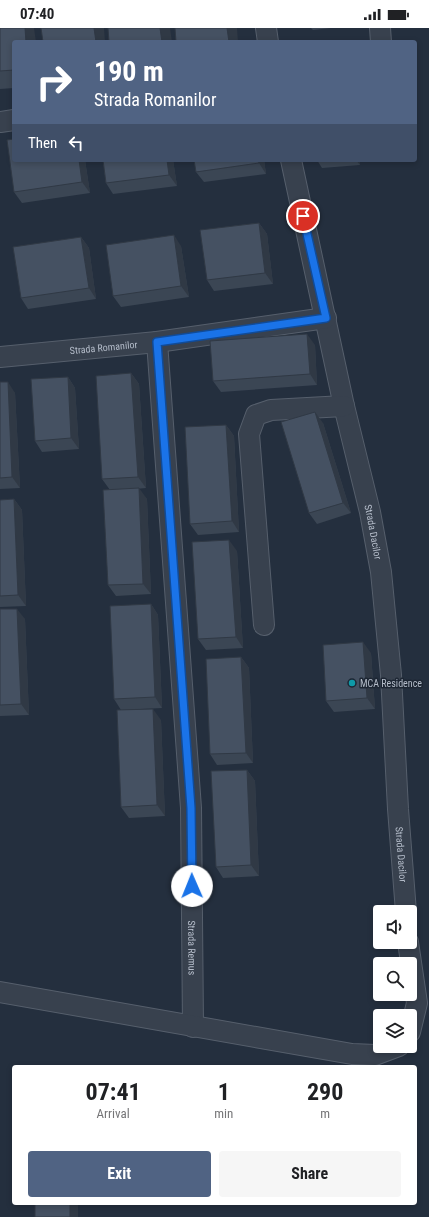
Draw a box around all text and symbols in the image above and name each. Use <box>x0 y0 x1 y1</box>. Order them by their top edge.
text: 07:40 <box>20 5 54 23</box>
text: 190 m <box>94 55 164 88</box>
icon: right <box>28 56 80 108</box>
text: Strada Romanilor <box>94 89 216 110</box>
icon: left <box>65 132 87 154</box>
text: Then <box>28 134 57 152</box>
pin <box>286 199 320 233</box>
icon: arrive <box>292 205 314 227</box>
street label: Strada Romanilor <box>69 339 138 356</box>
street label: Strada Dacilor <box>362 503 384 560</box>
marker: MCA Residence <box>347 678 357 688</box>
place label: MCA Residence <box>360 678 422 689</box>
street label: Strada Dacilor <box>393 826 409 883</box>
position arrow <box>171 865 213 907</box>
map controls <box>373 905 417 1053</box>
button: sound <box>373 905 417 949</box>
street label: Strada Remus <box>186 920 198 976</box>
button: search <box>373 957 417 1001</box>
button: layers <box>373 1009 417 1053</box>
text: 07:41 <box>86 1078 141 1106</box>
text: 1 <box>218 1078 230 1106</box>
text: 290 <box>307 1078 343 1106</box>
text: Arrival <box>97 1106 130 1121</box>
text: min <box>214 1106 233 1121</box>
text: m <box>320 1106 330 1121</box>
button: Exit <box>28 1151 211 1197</box>
button: Share <box>219 1151 401 1197</box>

